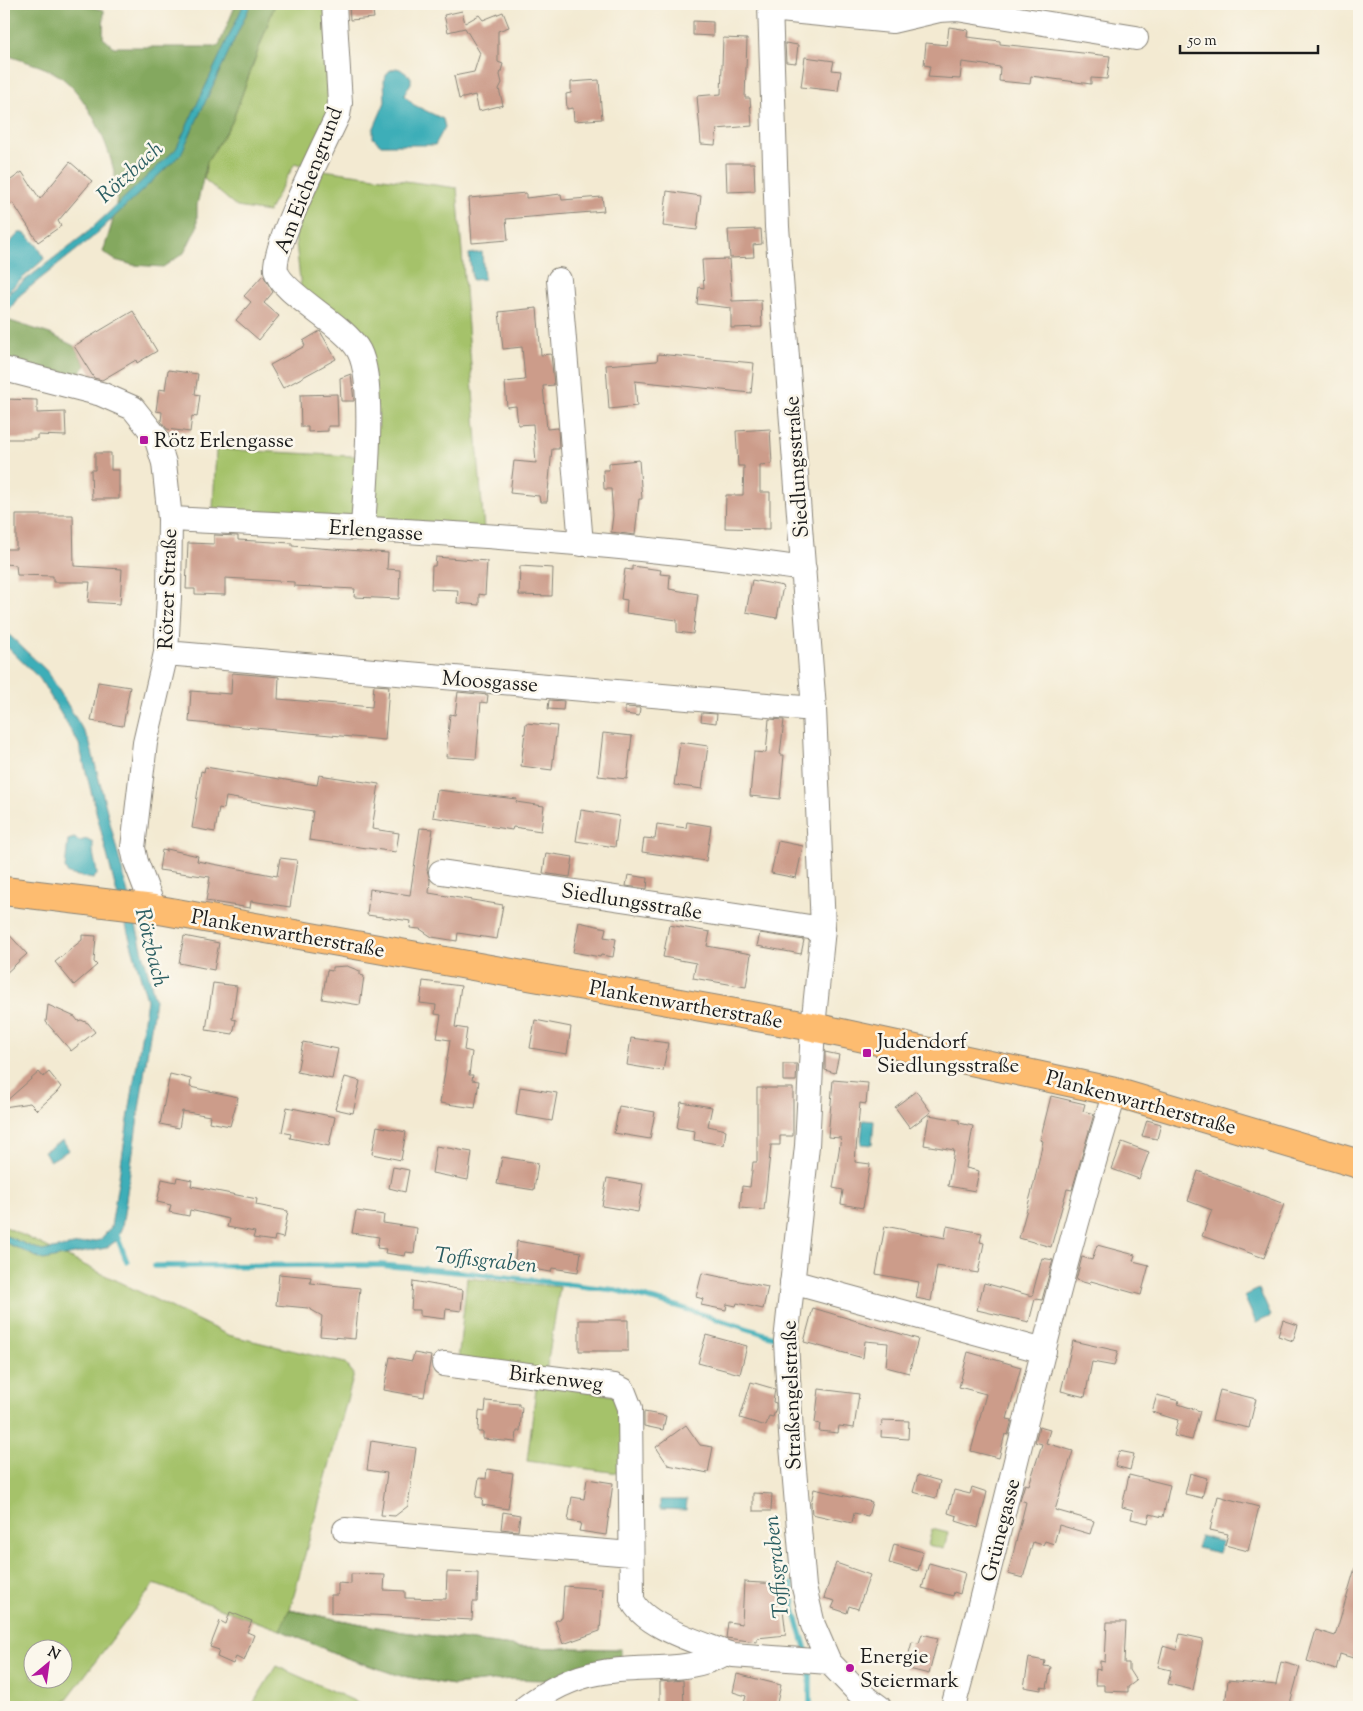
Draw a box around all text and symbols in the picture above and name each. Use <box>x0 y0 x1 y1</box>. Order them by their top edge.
scale bar <box>1180 22 1318 54</box>
text: 50 m <box>1187 31 1217 52</box>
street label: Am Eichengrund <box>268 103 352 259</box>
water label: Rötzbach <box>91 134 172 212</box>
street label: Siedlungsstraße <box>778 395 818 539</box>
place label: Rötz Erlengasse <box>154 427 294 457</box>
marker: Rötz Erlengasse <box>138 434 150 446</box>
street label: Erlengasse <box>328 514 424 550</box>
street label: Rötzer Straße <box>152 528 186 650</box>
street label: Moosgasse <box>441 665 539 701</box>
street label: Siedlungsstraße <box>559 877 704 929</box>
street label: Plankenwartherstraße <box>188 903 387 967</box>
water label: Rötzbach <box>125 905 175 991</box>
street label: Plankenwartherstraße <box>586 974 785 1038</box>
place label: Judendorf Siedlungsstraße <box>876 1028 1019 1082</box>
marker: Judendorf Siedlungsstraße <box>861 1047 873 1059</box>
street label: Plankenwartherstraße <box>1042 1064 1239 1144</box>
water label: Toffisgraben <box>433 1241 539 1283</box>
street label: Straßengelstraße <box>775 1320 811 1470</box>
street label: Birkenweg <box>507 1359 605 1401</box>
street label: Grünegasse <box>975 1476 1029 1585</box>
water label: Toffisgraben <box>757 1513 799 1620</box>
north arrow <box>22 1638 72 1688</box>
text: N <box>44 1643 63 1666</box>
place label: Energie Steiermark <box>860 1643 960 1697</box>
marker: Energie Steiermark <box>844 1662 856 1674</box>

